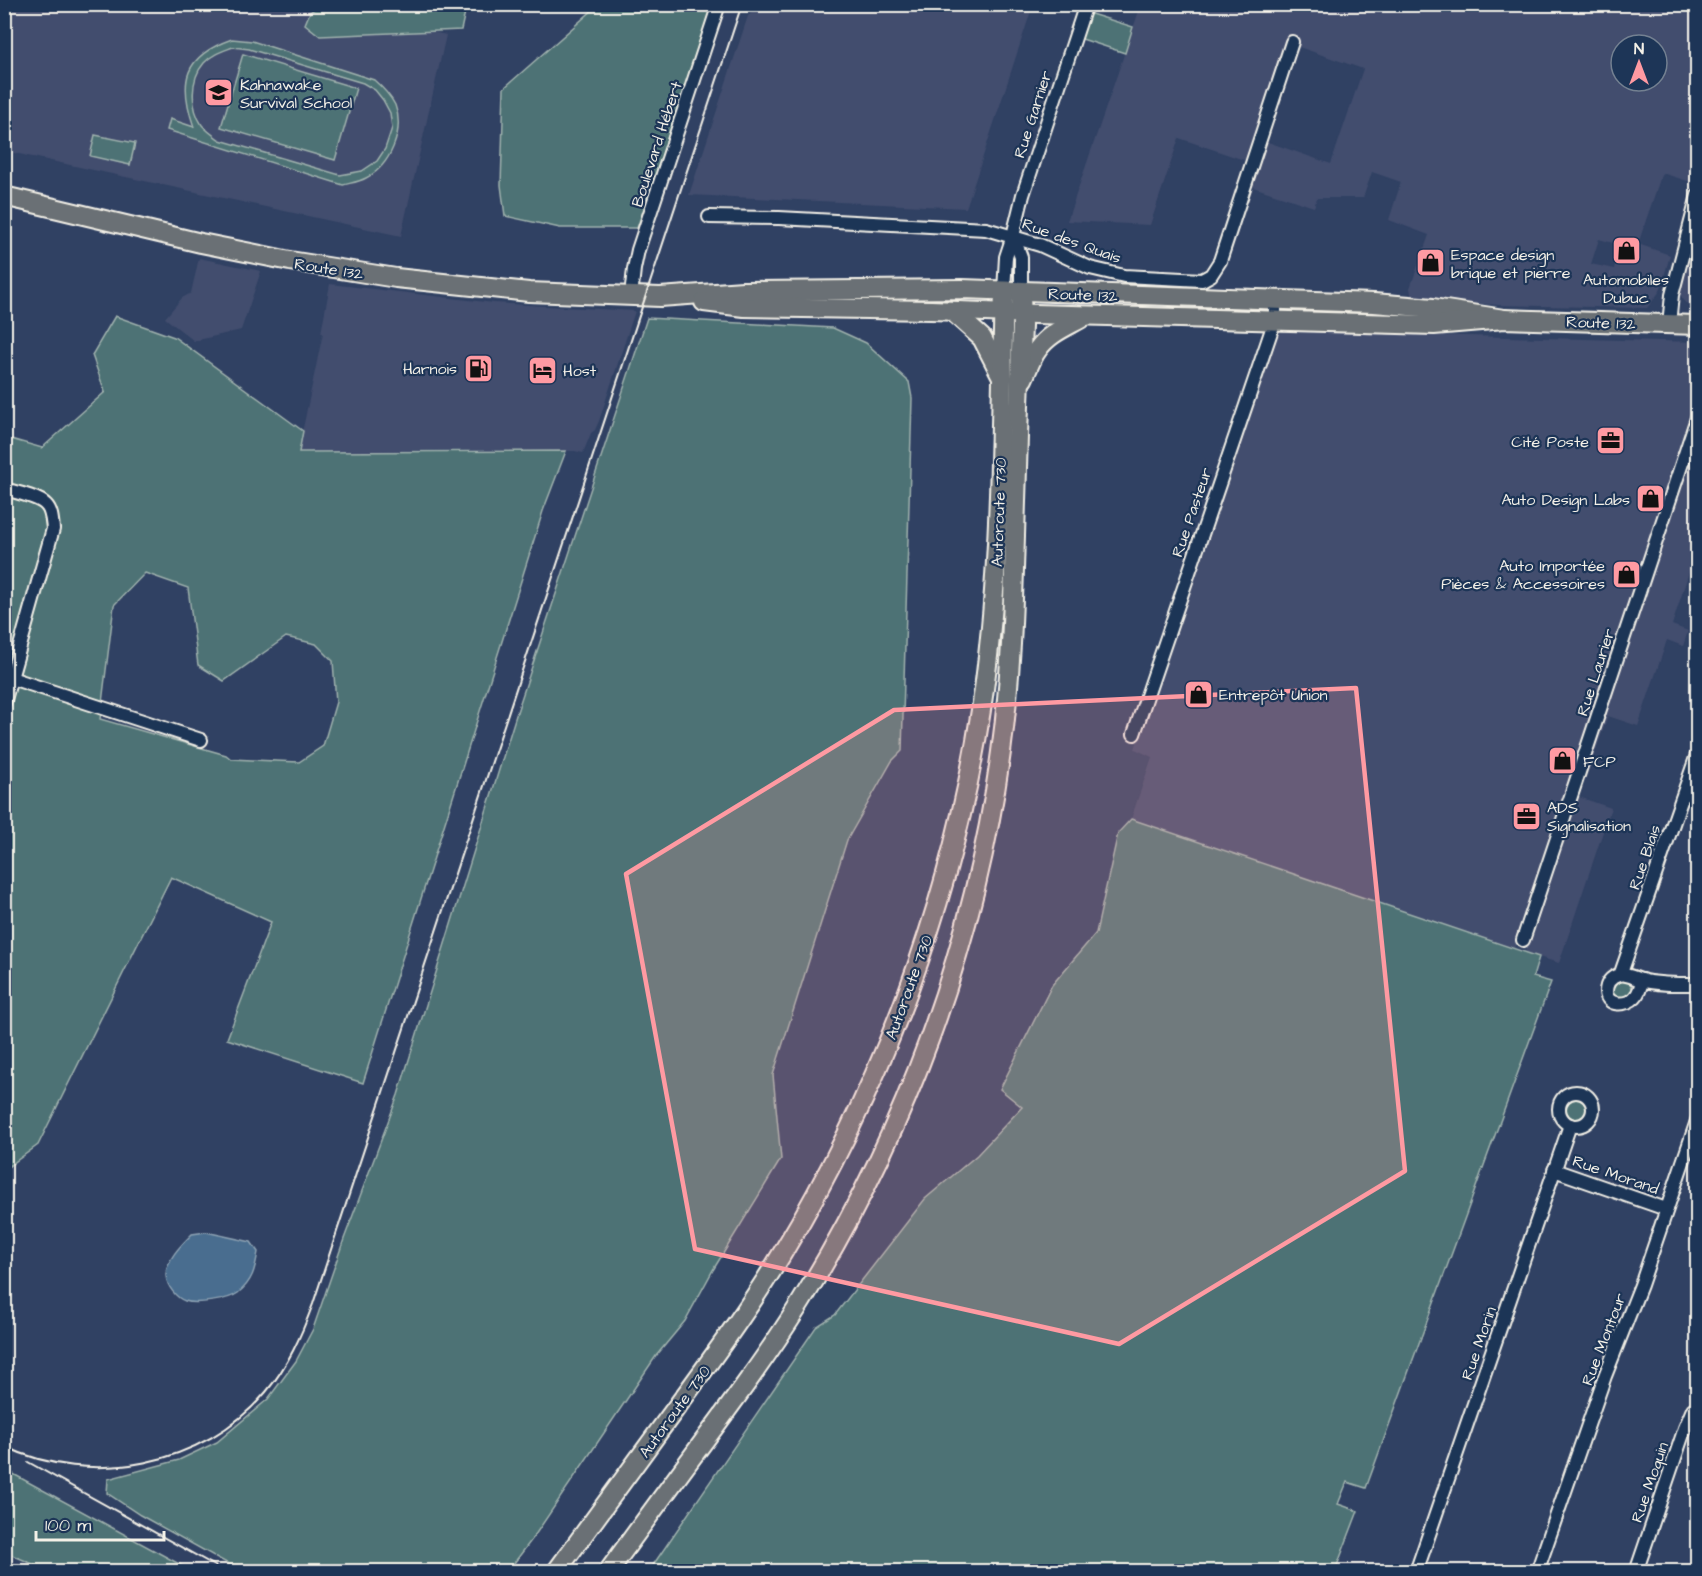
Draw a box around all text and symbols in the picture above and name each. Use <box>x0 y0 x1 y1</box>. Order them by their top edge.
north arrow <box>1609 33 1669 93</box>
text: N <box>1634 38 1644 60</box>
street label: Rue Garnier <box>1008 68 1057 161</box>
place label: Kahnawake Survival School <box>240 74 352 114</box>
school or university icon: Kahnawake Survival School <box>203 77 235 109</box>
street label: Boulevard Hébert <box>626 78 688 210</box>
street label: Rue des Quais <box>1019 213 1124 269</box>
shop icon: Automobiles Dubuc <box>1610 235 1642 267</box>
place label: Espace design brique et pierre <box>1451 244 1571 284</box>
shop icon: Espace design brique et pierre <box>1414 247 1446 279</box>
street label: Route 132 <box>293 253 365 285</box>
place label: Automobiles Dubuc <box>1583 269 1669 309</box>
street label: Route 132 <box>1048 283 1118 307</box>
street label: Route 132 <box>1566 311 1636 335</box>
fuel station icon: Harnois <box>462 352 494 384</box>
hotel icon: Host <box>526 354 558 386</box>
place label: Harnois <box>403 358 457 380</box>
place label: Host <box>563 360 597 382</box>
office icon: Cité Poste <box>1594 425 1626 457</box>
place label: Cité Poste <box>1511 431 1589 453</box>
street label: Autoroute 730 <box>986 457 1012 567</box>
street label: Rue Pasteur <box>1166 465 1218 560</box>
shop icon: Auto Design Labs <box>1635 483 1667 515</box>
place label: Auto Design Labs <box>1501 489 1630 512</box>
place label: Auto Importée Pièces & Accessoires <box>1441 555 1605 595</box>
shop icon: Auto Importée Pièces & Accessoires <box>1610 558 1642 590</box>
street label: Rue Laurier <box>1571 626 1620 719</box>
shop icon: Entrepôt Union <box>1182 678 1214 710</box>
place label: Entrepôt Union <box>1219 684 1328 706</box>
shop icon: FCP <box>1546 745 1578 777</box>
place label: FCP <box>1583 751 1616 773</box>
place label: ADS Signalisation <box>1547 797 1631 838</box>
office icon: ADS Signalisation <box>1510 800 1542 832</box>
street label: Rue Blais <box>1624 822 1666 893</box>
street label: Autoroute 730 <box>880 932 938 1043</box>
street label: Rue Morand <box>1570 1150 1662 1200</box>
street label: Rue Montour <box>1576 1290 1632 1389</box>
street label: Rue Morin <box>1456 1304 1502 1383</box>
street label: Autoroute 730 <box>634 1361 716 1462</box>
street label: Rue Moquin <box>1626 1439 1674 1525</box>
scale bar <box>36 1504 164 1542</box>
text: 100 m <box>45 1513 91 1538</box>

